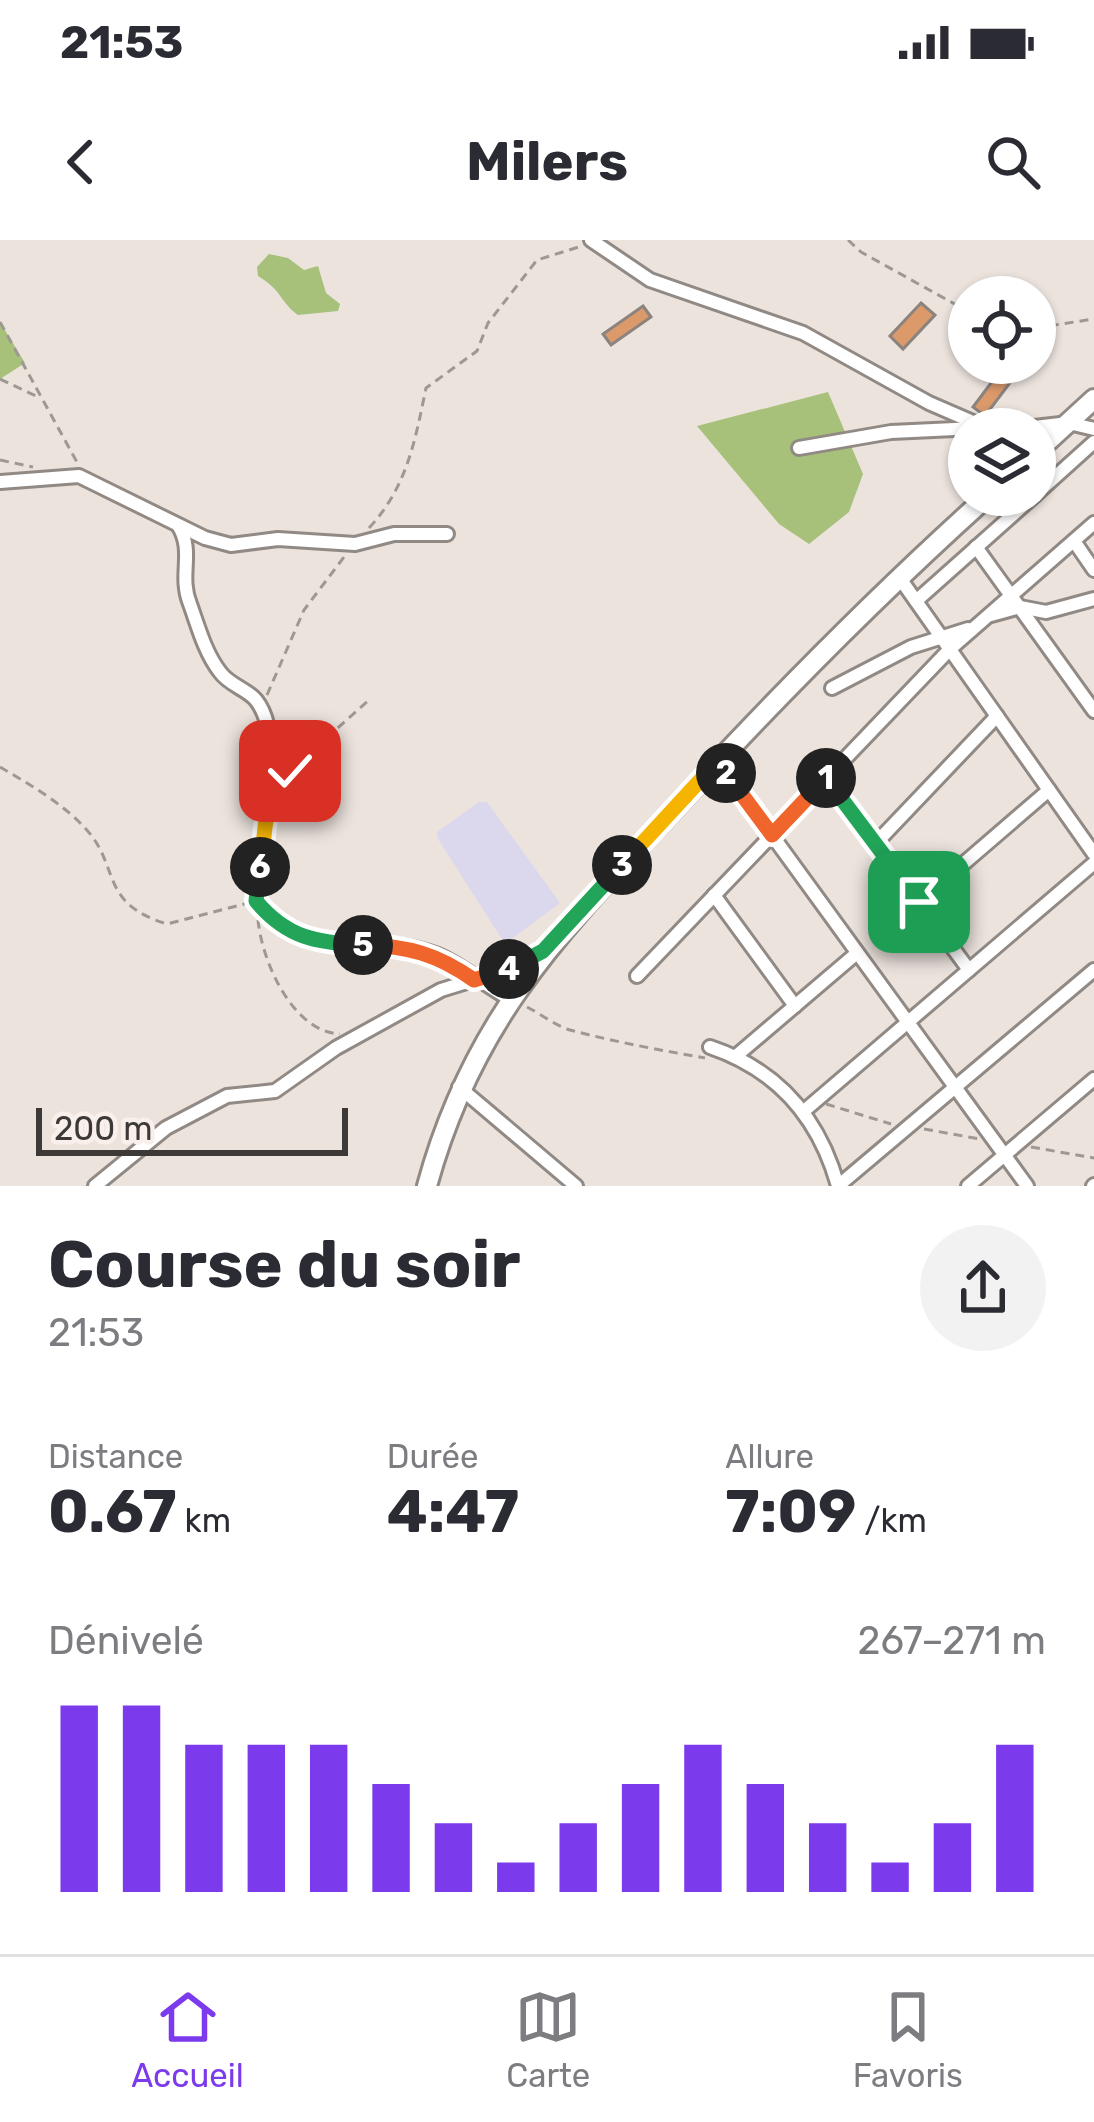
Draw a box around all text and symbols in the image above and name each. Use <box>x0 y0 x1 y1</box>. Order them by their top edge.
text: 21:53 <box>60 16 183 69</box>
icon: back <box>48 129 114 195</box>
icon: search <box>980 129 1046 195</box>
text: Milers <box>466 130 628 194</box>
map controls <box>948 276 1056 516</box>
button: locate <box>948 276 1056 384</box>
button: layers <box>948 408 1056 516</box>
pin <box>239 720 341 822</box>
icon: check <box>257 738 323 804</box>
pin: 2 <box>696 743 756 803</box>
pin: 1 <box>796 748 856 808</box>
text: 2 <box>715 753 737 792</box>
text: 1 <box>818 758 834 797</box>
pin: 3 <box>592 835 652 895</box>
pin: 6 <box>230 837 290 897</box>
text: 3 <box>611 845 633 884</box>
text: 6 <box>249 847 271 886</box>
pin <box>868 851 970 953</box>
icon: arrive <box>886 869 952 935</box>
pin: 5 <box>333 915 393 975</box>
text: 5 <box>352 925 374 964</box>
pin: 4 <box>479 939 539 999</box>
text: 4 <box>498 949 520 988</box>
scale bar <box>36 1102 348 1155</box>
text: 200 m <box>54 1109 153 1148</box>
text: Course du soir <box>48 1225 520 1304</box>
button: share <box>920 1225 1046 1351</box>
text: 21:53 <box>48 1310 144 1356</box>
text: Distance <box>48 1437 183 1476</box>
text: Durée <box>387 1437 478 1476</box>
text: Allure <box>725 1437 814 1476</box>
text: 0.67 <box>48 1476 177 1547</box>
text: 4:47 <box>387 1476 519 1547</box>
text: 7:09 <box>725 1476 857 1547</box>
text: km <box>177 1501 231 1540</box>
text: /km <box>857 1501 927 1540</box>
text: Dénivelé <box>48 1618 204 1664</box>
text: 267–271 m <box>857 1618 1046 1664</box>
tab: Accueil <box>131 1984 244 2095</box>
tab: Carte <box>506 1984 590 2095</box>
tab: Favoris <box>853 1984 963 2095</box>

